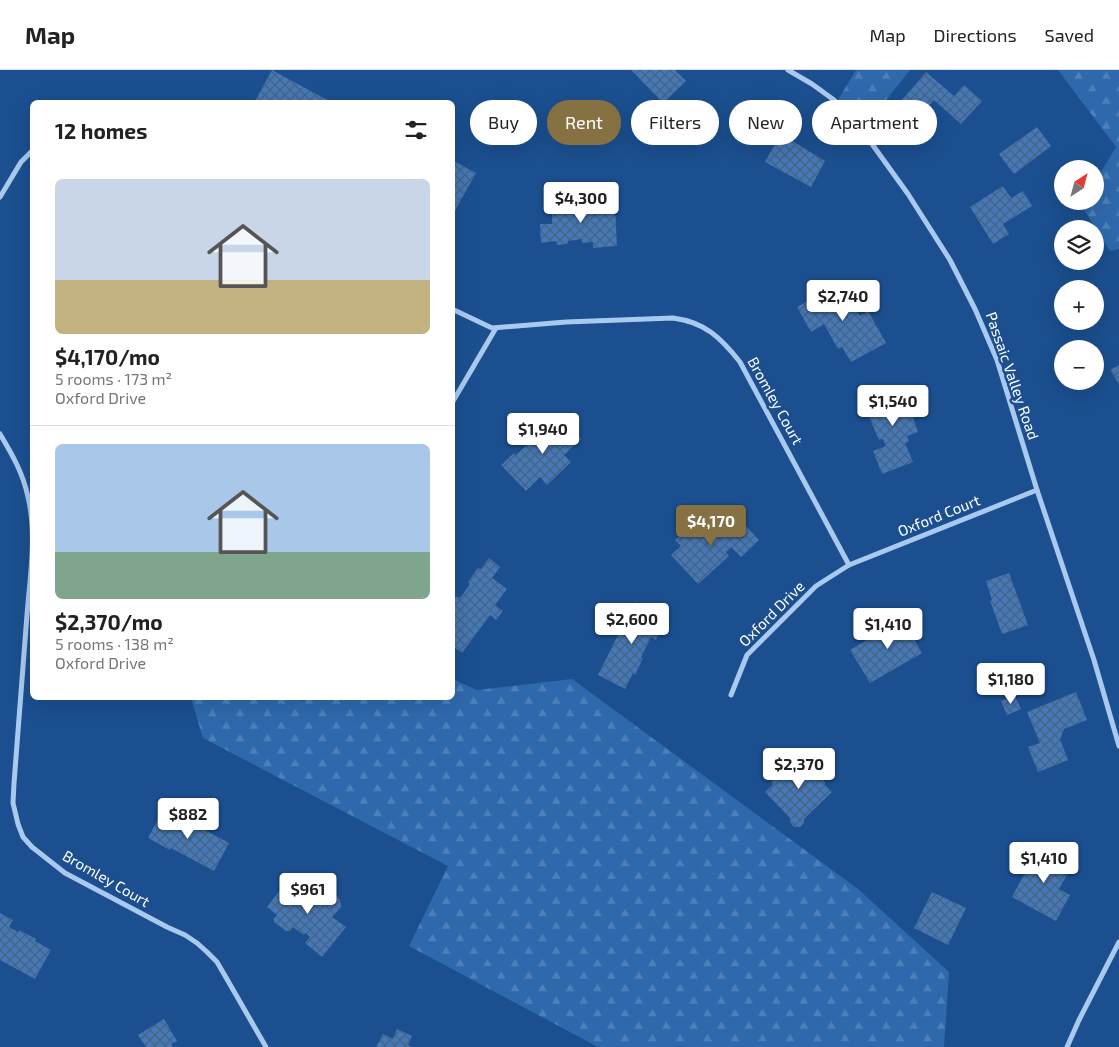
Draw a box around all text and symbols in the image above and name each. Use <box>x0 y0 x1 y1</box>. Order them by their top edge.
text: Map <box>25 20 75 49</box>
text: Map <box>869 24 906 46</box>
text: Directions <box>934 24 1017 46</box>
text: Saved <box>1045 24 1094 46</box>
chip: Buy <box>470 100 537 145</box>
chip: Rent <box>547 100 621 145</box>
chip: Filters <box>631 100 719 145</box>
chip: New <box>729 100 802 145</box>
chip: Apartment <box>812 100 937 145</box>
icon: filters <box>402 116 430 144</box>
text: 12 homes <box>55 118 147 143</box>
north arrow <box>1054 160 1104 210</box>
map controls <box>1054 160 1104 390</box>
pin: $4,300 <box>540 182 622 224</box>
text: $4,300 <box>555 188 607 207</box>
icon: home <box>198 211 288 301</box>
button: layers <box>1054 220 1104 270</box>
pin: $2,740 <box>802 280 884 322</box>
button: + <box>1054 280 1104 330</box>
text: $2,740 <box>818 286 868 305</box>
street label: Passaic Valley Road <box>983 309 1043 442</box>
button: − <box>1054 340 1104 390</box>
text: $4,170/mo <box>55 344 160 369</box>
street label: Bromley Court <box>744 353 808 448</box>
text: 5 rooms · 173 m² <box>55 369 172 388</box>
pin: $1,540 <box>852 384 934 427</box>
text: Oxford Drive <box>55 388 146 407</box>
text: $1,540 <box>868 391 918 410</box>
pin: $1,940 <box>502 412 584 455</box>
text: $1,940 <box>518 419 568 438</box>
icon: home <box>198 477 288 567</box>
street label: Oxford Court <box>895 490 983 540</box>
pin: $4,170 <box>670 504 752 547</box>
text: $4,170 <box>687 511 735 530</box>
street label: Oxford Drive <box>735 577 808 650</box>
pin: $2,600 <box>591 602 673 645</box>
pin: $1,410 <box>847 608 929 650</box>
text: $2,370/mo <box>55 609 163 634</box>
text: $2,600 <box>606 609 658 628</box>
text: $1,410 <box>864 614 912 633</box>
text: 5 rooms · 138 m² <box>55 634 174 653</box>
text: Oxford Drive <box>55 653 146 672</box>
pin: $1,180 <box>970 662 1052 705</box>
text: $1,180 <box>988 669 1034 688</box>
pin: $2,370 <box>758 748 840 790</box>
text: $2,370 <box>774 754 824 773</box>
pin: $882 <box>158 798 218 840</box>
text: $882 <box>169 804 207 823</box>
pin: $1,410 <box>1003 842 1085 884</box>
street label: Bromley Court <box>60 846 153 910</box>
text: $1,410 <box>1020 848 1068 867</box>
pin: $961 <box>278 872 338 915</box>
text: $961 <box>290 879 326 898</box>

